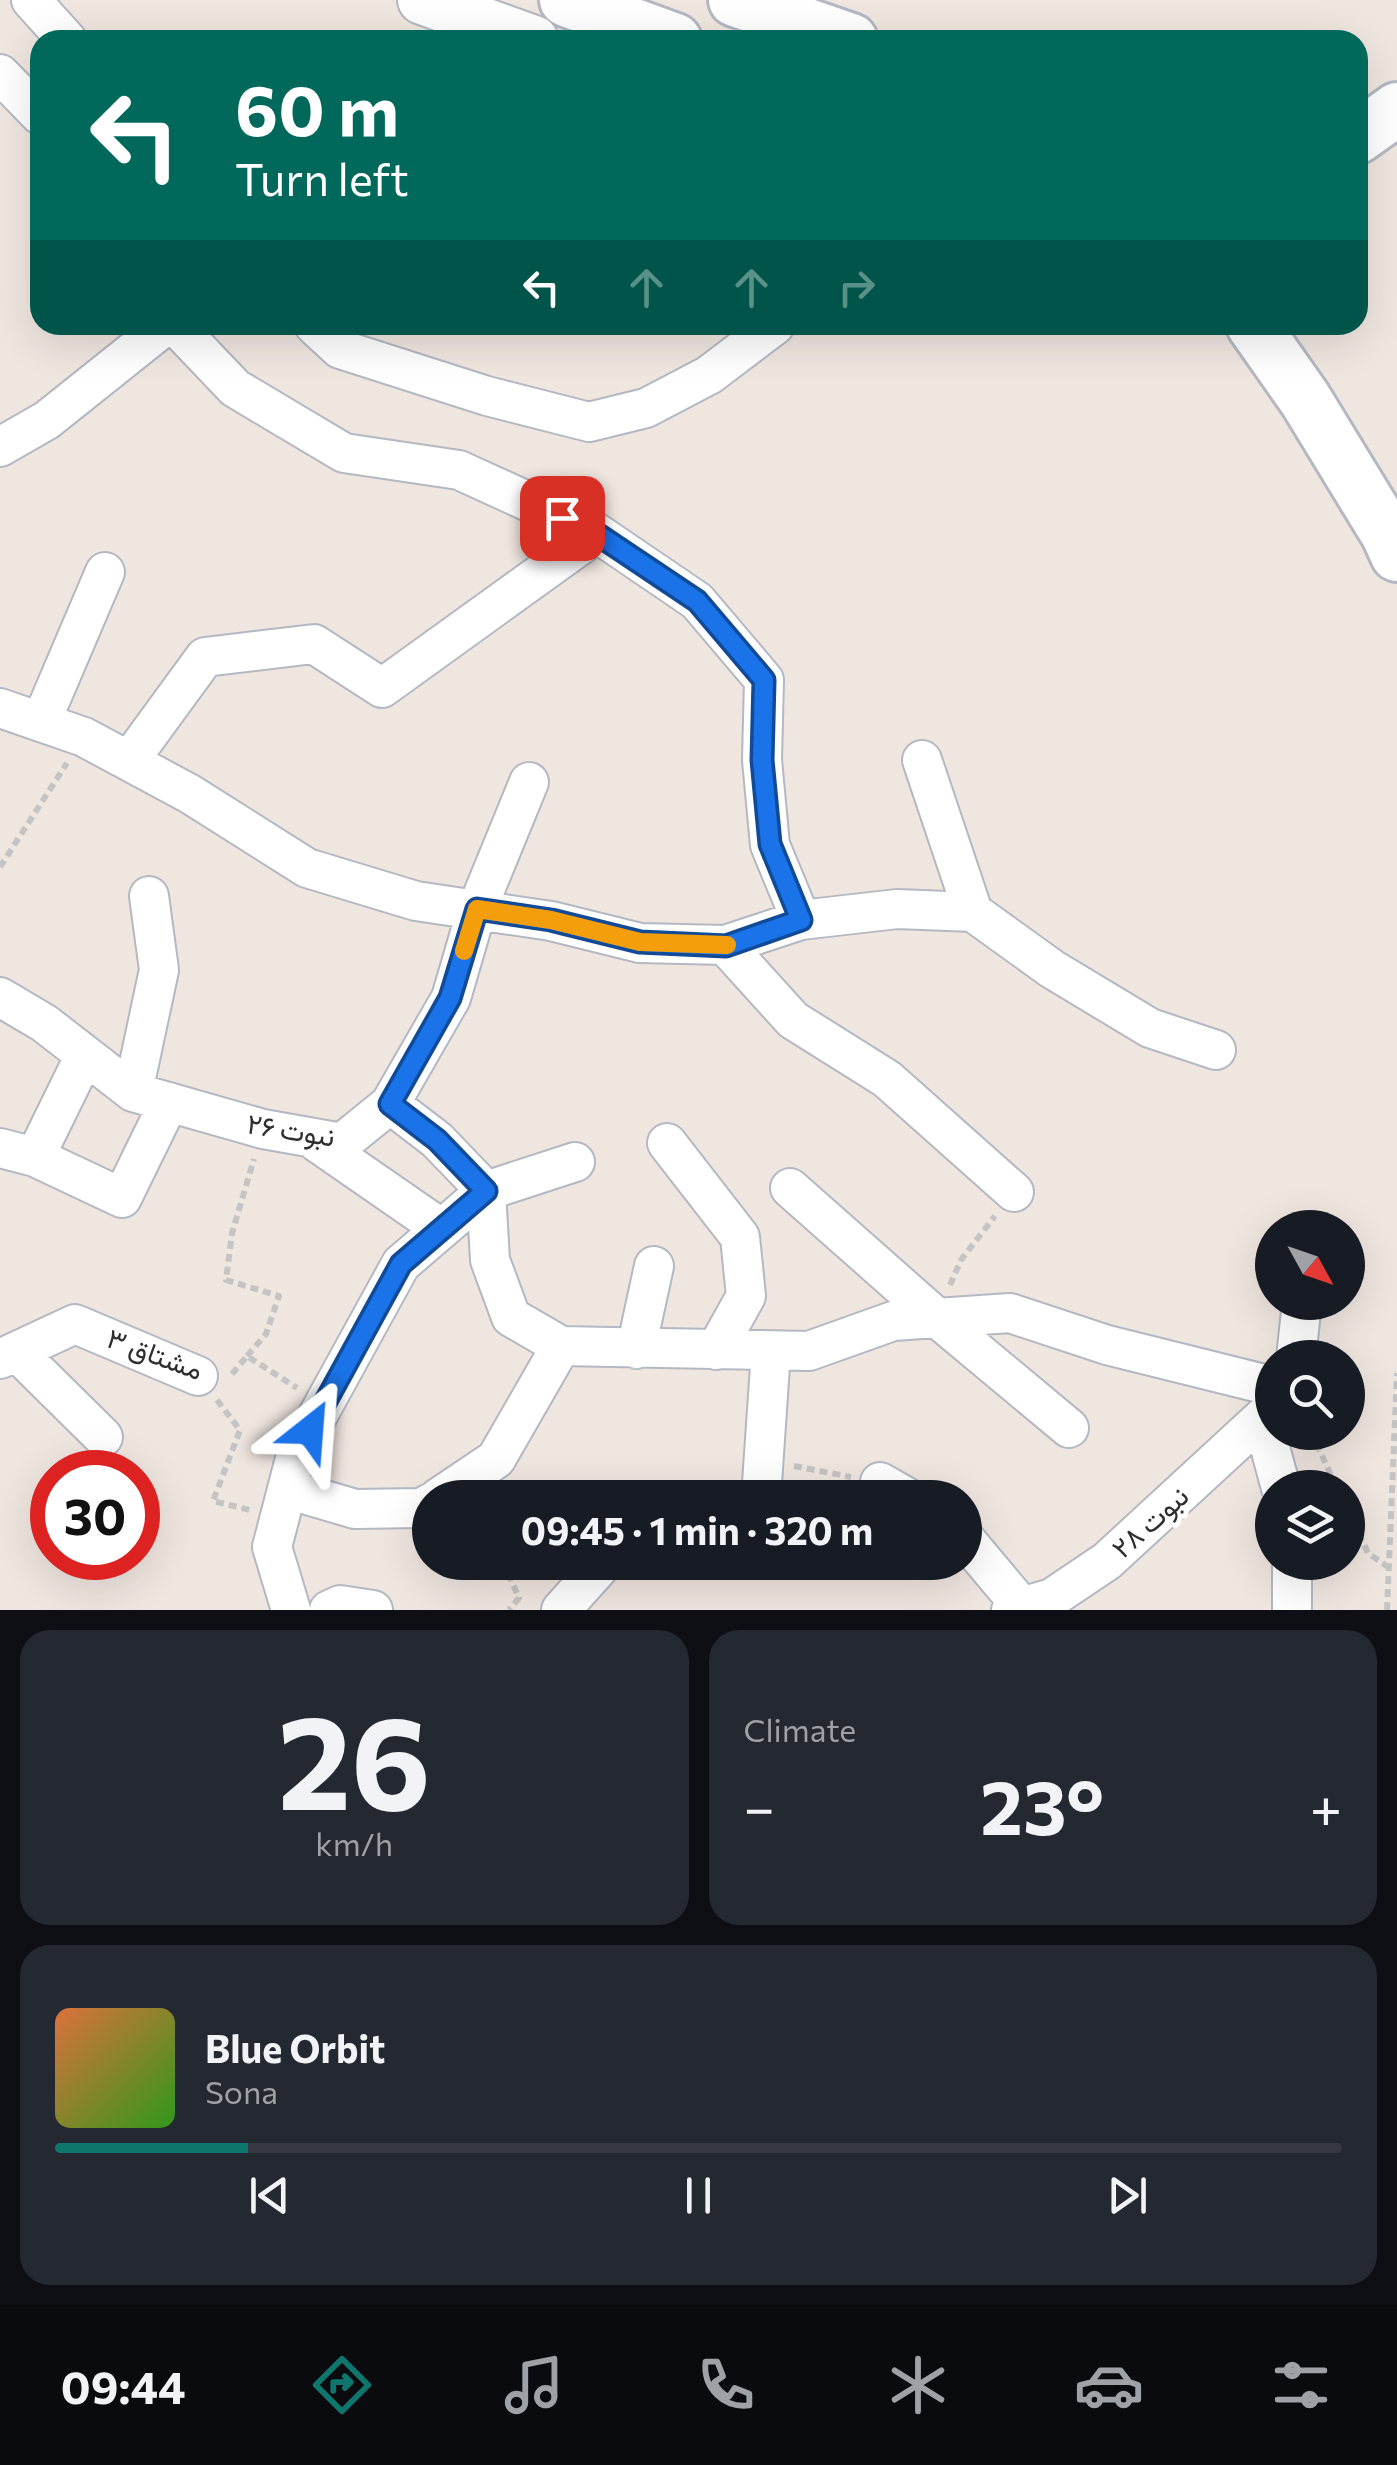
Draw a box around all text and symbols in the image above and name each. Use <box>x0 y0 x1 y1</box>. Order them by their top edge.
text: 60 m <box>235 65 399 150</box>
icon: left <box>70 70 200 200</box>
text: Turn left <box>235 150 409 205</box>
icon: left <box>514 260 569 315</box>
icon: ahead <box>619 260 674 315</box>
icon: ahead <box>724 260 779 315</box>
icon: right <box>829 260 884 315</box>
pin <box>520 476 605 561</box>
icon: arrive <box>535 491 590 546</box>
street label: نبوت ۲۶ <box>245 1105 337 1155</box>
north arrow <box>1255 1210 1365 1320</box>
map controls <box>1255 1210 1365 1580</box>
street label: مشتاق ۳ <box>103 1320 208 1386</box>
button: search <box>1255 1340 1365 1450</box>
position arrow <box>258 1378 362 1482</box>
speed limit sign: 30 <box>30 1450 160 1580</box>
button: layers <box>1255 1470 1365 1580</box>
street label: نبوت ۲۸ <box>1104 1478 1196 1566</box>
text: 09:45 · 1 min · 320 m <box>521 1506 873 1553</box>
text: 26 <box>278 1678 431 1837</box>
text: Climate <box>744 1709 856 1749</box>
text: 23° <box>980 1759 1104 1850</box>
text: − <box>744 1772 775 1839</box>
text: + <box>1310 1772 1342 1839</box>
text: km/h <box>315 1823 393 1863</box>
text: Blue Orbit <box>205 2024 385 2071</box>
text: Sona <box>205 2071 278 2111</box>
icon: previous <box>242 2168 297 2223</box>
icon: pause <box>671 2168 726 2223</box>
icon: next <box>1100 2168 1155 2223</box>
icon: directions <box>307 2350 377 2420</box>
icon: music <box>499 2350 569 2420</box>
icon: phone <box>691 2350 761 2420</box>
icon: climate <box>883 2350 953 2420</box>
icon: car <box>1074 2350 1144 2420</box>
icon: filters <box>1266 2350 1336 2420</box>
text: 09:44 <box>61 2358 186 2413</box>

